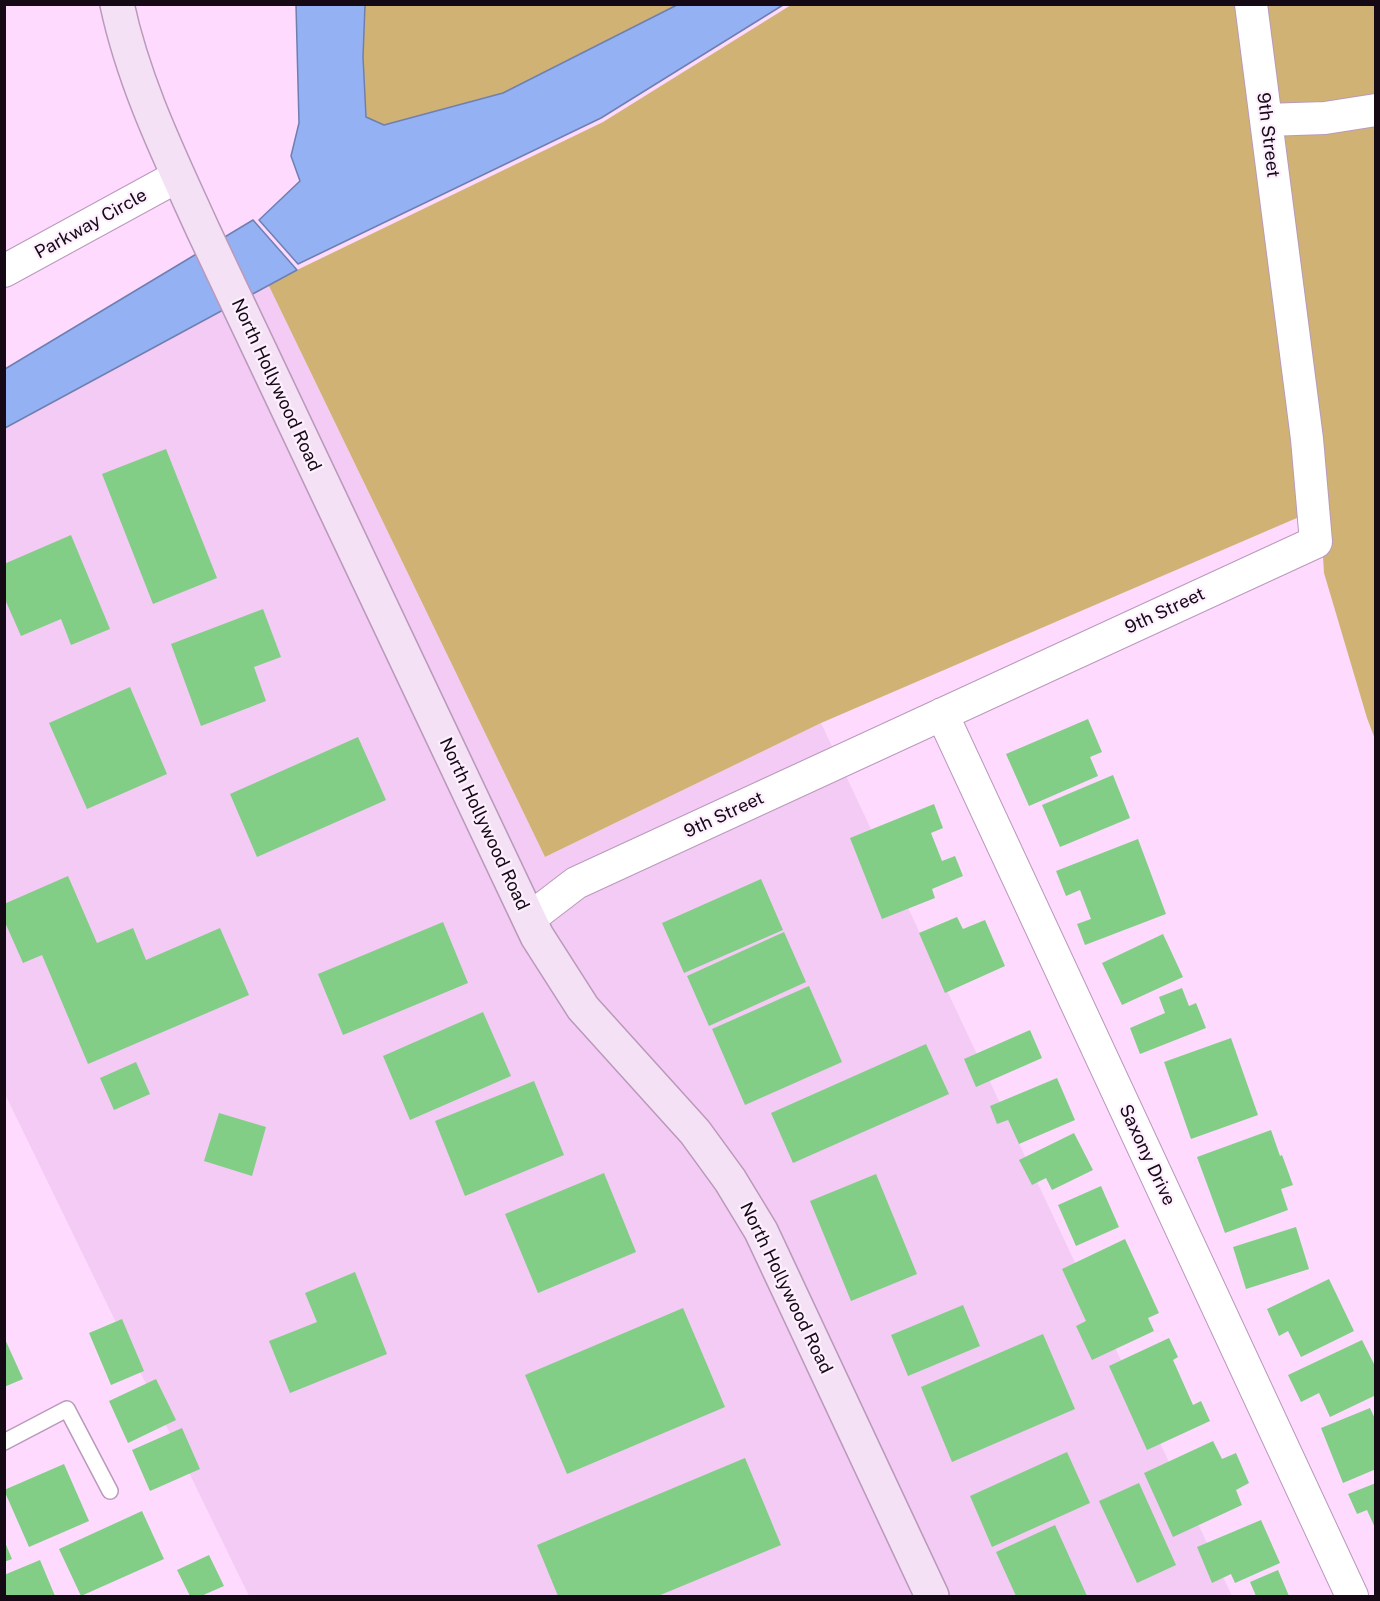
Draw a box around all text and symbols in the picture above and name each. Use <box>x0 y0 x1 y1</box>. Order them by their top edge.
street label: 9th Street <box>1252 91 1284 179</box>
street label: Parkway Circle <box>31 184 151 264</box>
street label: North Hollywood Road <box>226 295 326 475</box>
street label: 9th Street <box>1122 583 1208 639</box>
street label: North Hollywood Road <box>434 734 534 914</box>
street label: 9th Street <box>681 787 767 843</box>
street label: Saxony Drive <box>1114 1101 1180 1209</box>
street label: North Hollywood Road <box>735 1199 837 1377</box>

